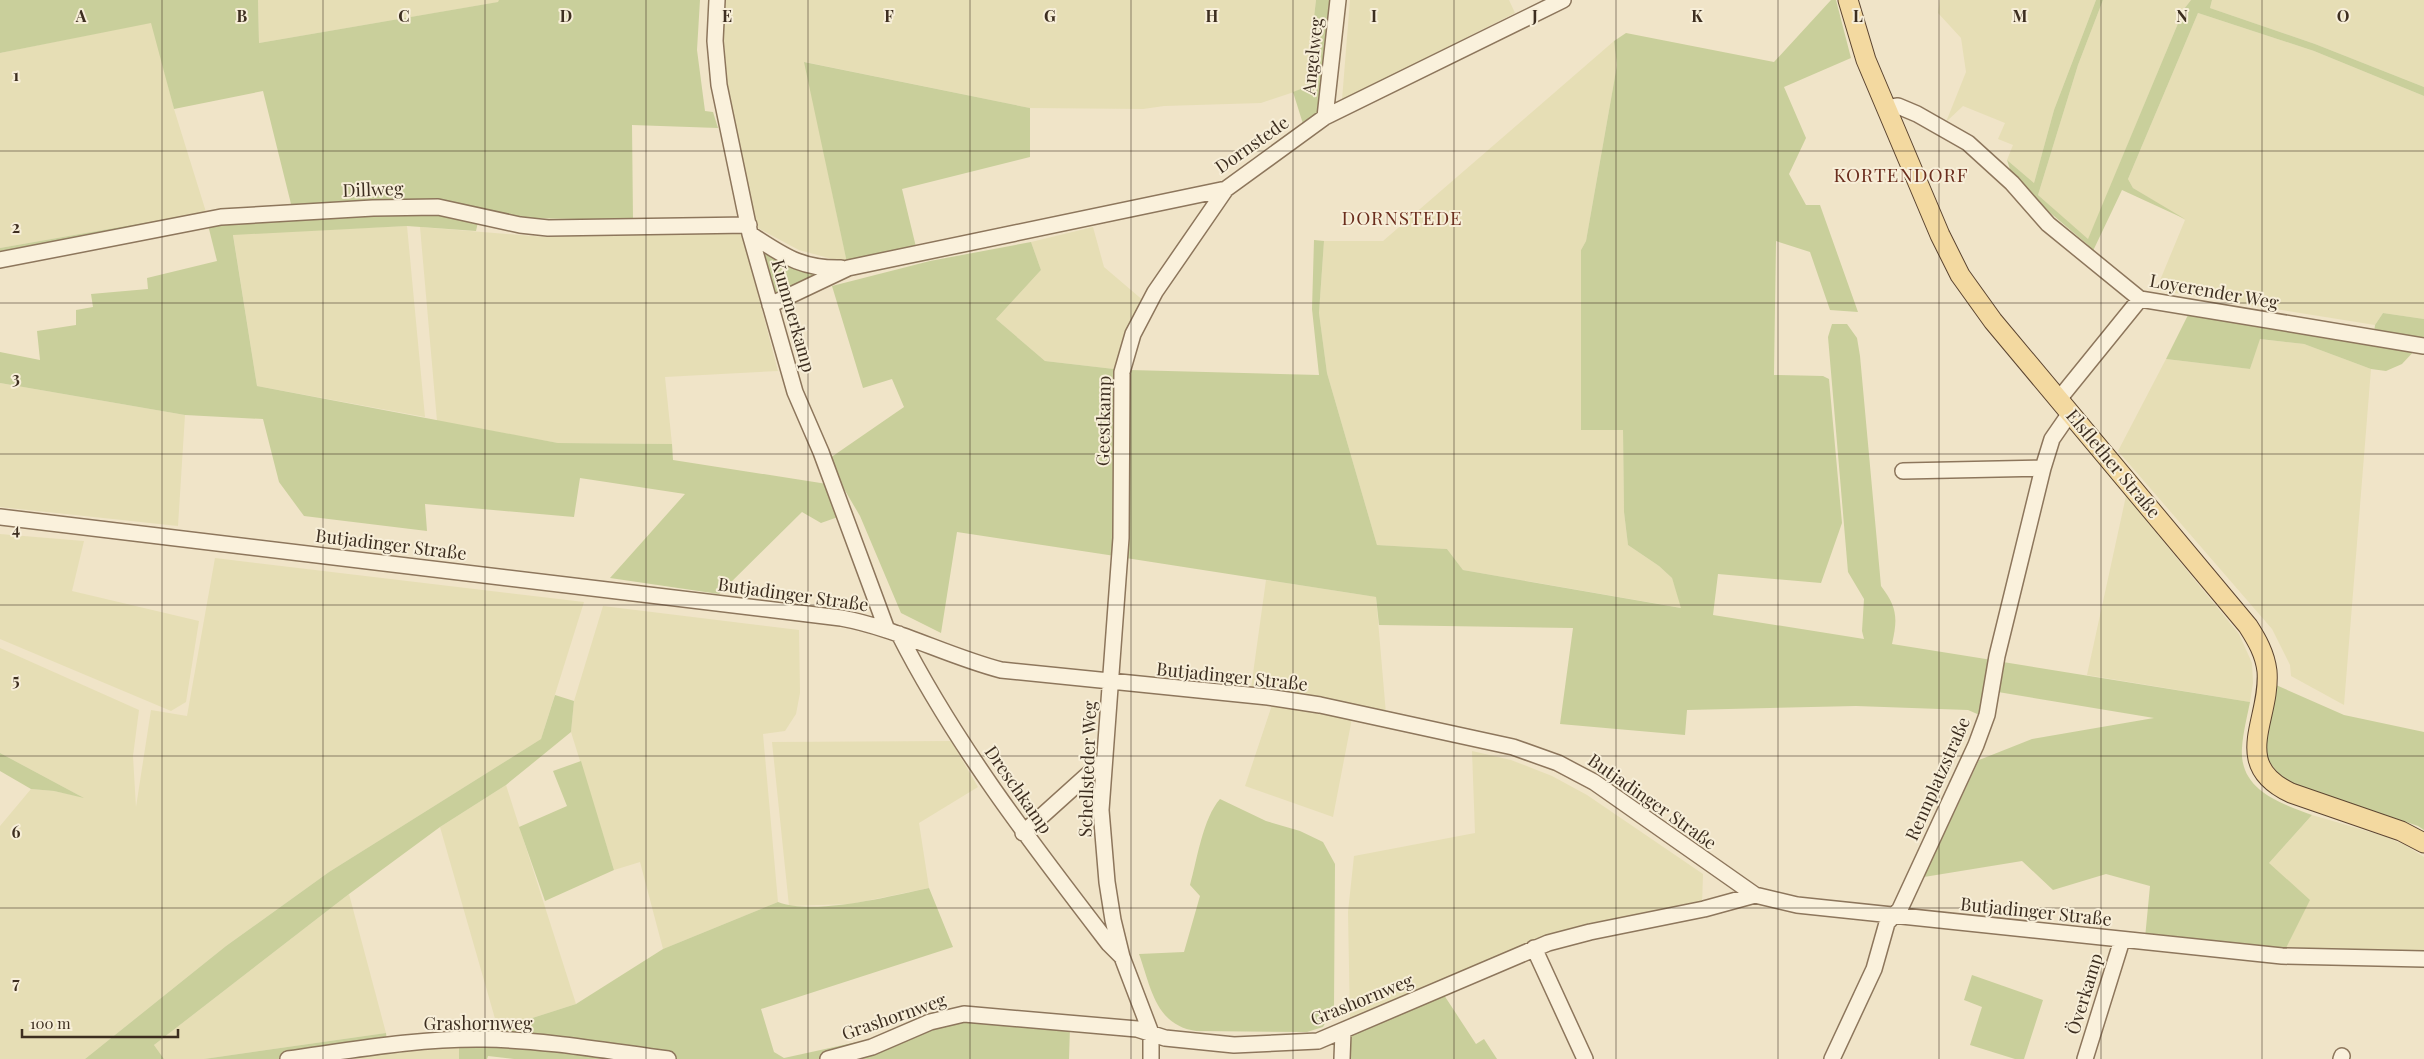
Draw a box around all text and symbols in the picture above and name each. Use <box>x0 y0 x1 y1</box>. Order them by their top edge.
text: A <box>75 5 87 26</box>
text: B <box>237 5 248 26</box>
text: C <box>398 5 410 26</box>
text: D <box>560 5 572 26</box>
text: E <box>722 5 732 26</box>
text: F <box>884 5 894 26</box>
text: G <box>1044 5 1056 26</box>
text: H <box>1206 5 1219 26</box>
text: I <box>1371 5 1377 26</box>
text: J <box>1531 5 1538 26</box>
text: K <box>1691 5 1703 26</box>
text: L <box>1853 5 1863 26</box>
text: M <box>2013 5 2028 26</box>
text: N <box>2176 5 2188 26</box>
text: O <box>2337 5 2349 26</box>
street label: Angelweg <box>1296 15 1328 97</box>
text: 1 <box>13 64 19 85</box>
street label: Dornstede <box>1210 110 1293 178</box>
district label: KORTENDORF <box>1833 161 1969 187</box>
street label: Dillweg <box>342 176 404 202</box>
district label: DORNSTEDE <box>1341 204 1463 230</box>
text: 2 <box>12 216 20 237</box>
street label: Kummerkamp <box>766 257 821 375</box>
street label: Loyerender Weg <box>2148 268 2281 314</box>
text: 3 <box>12 367 20 388</box>
street label: Geestkamp <box>1090 376 1116 466</box>
street label: Elsflether Straße <box>2061 404 2166 523</box>
text: 4 <box>12 518 20 539</box>
street label: Butjadinger Straße <box>314 523 468 565</box>
street label: Butjadinger Straße <box>716 572 870 616</box>
street label: Butjadinger Straße <box>1155 656 1309 696</box>
text: 5 <box>12 669 20 690</box>
street label: Schellsteder Weg <box>1073 700 1101 838</box>
street label: Rennplatzstraße <box>1899 713 1975 844</box>
street label: Dreschkamp <box>980 741 1058 838</box>
street label: Butjadinger Straße <box>1583 748 1722 855</box>
text: 6 <box>12 821 21 842</box>
street label: Butjadinger Straße <box>1959 891 2113 931</box>
street label: Överkamp <box>2060 950 2108 1037</box>
street label: Grashornweg <box>1307 967 1417 1031</box>
text: 7 <box>12 972 20 993</box>
street label: Grashornweg <box>838 987 950 1045</box>
scale bar <box>22 1006 179 1038</box>
street label: Grashornweg <box>423 1011 533 1035</box>
text: 100 m <box>30 1013 71 1033</box>

